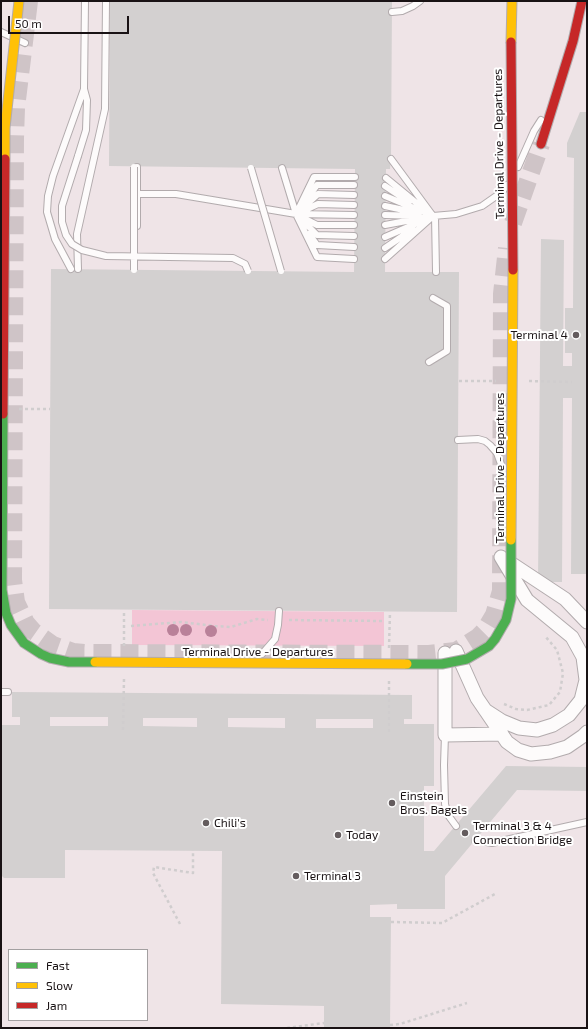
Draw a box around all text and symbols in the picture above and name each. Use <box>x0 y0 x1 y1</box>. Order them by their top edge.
scale bar <box>10 8 131 34</box>
text: 50 m <box>15 16 42 30</box>
street label: Terminal Drive - Departures <box>490 68 508 220</box>
place label: Terminal 4 <box>510 328 568 342</box>
marker: Terminal 4 <box>571 330 581 340</box>
street label: Terminal Drive - Departures <box>493 393 507 543</box>
street label: Terminal Drive - Departures <box>183 645 333 659</box>
place label: Einstein Bros. Bagels <box>400 789 467 817</box>
marker: Einstein Bros. Bagels <box>387 798 397 808</box>
place label: Chili's <box>214 816 246 830</box>
marker: Chili's <box>201 818 211 828</box>
place label: Terminal 3 & 4 Connection Bridge <box>473 819 572 847</box>
place label: Today <box>346 828 378 842</box>
marker: Terminal 3 & 4 Connection Bridge <box>460 828 470 838</box>
marker: Today <box>333 830 343 840</box>
place label: Terminal 3 <box>304 869 361 883</box>
marker: Terminal 3 <box>291 871 301 881</box>
legend <box>8 949 148 1021</box>
text: Fast <box>46 958 69 972</box>
text: Slow <box>46 978 73 992</box>
text: Jam <box>46 998 67 1012</box>

